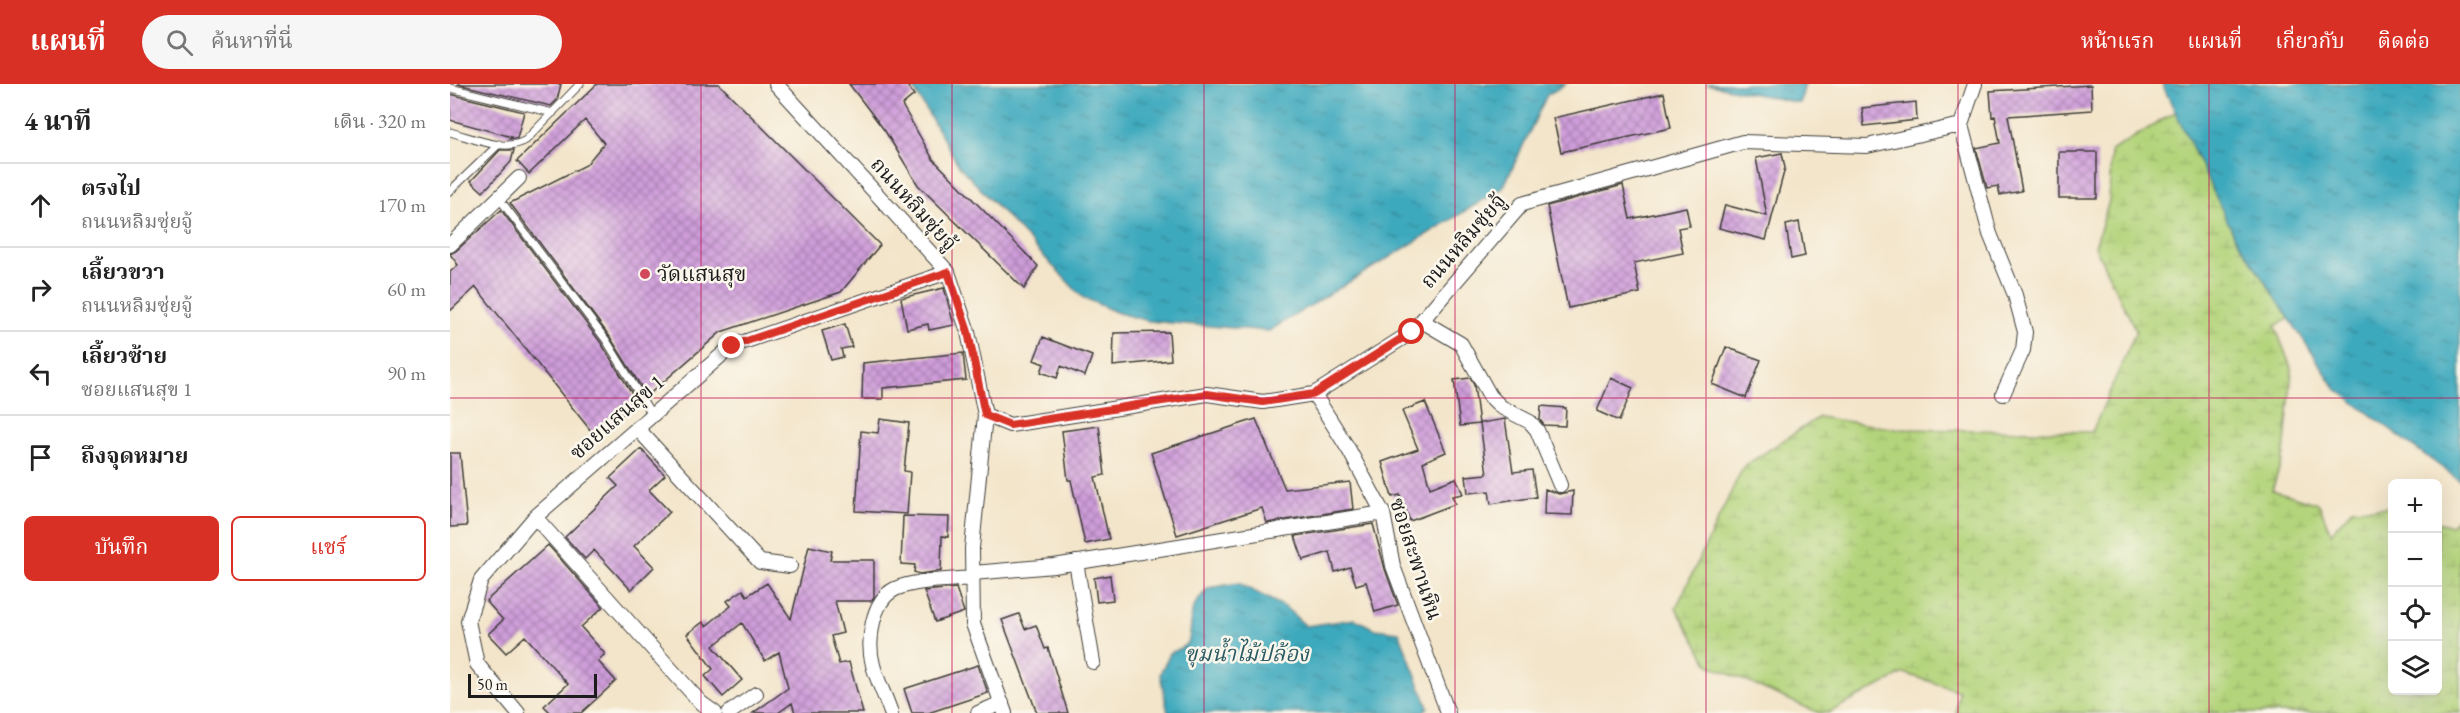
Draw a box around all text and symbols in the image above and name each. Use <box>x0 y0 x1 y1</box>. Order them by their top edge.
search box <box>142 15 562 69</box>
text: แผนที่ <box>30 22 106 58</box>
icon: search <box>163 26 196 59</box>
text: ค้นหาที่นี่ <box>211 26 293 55</box>
text: หน้าแรก <box>2081 27 2154 54</box>
text: แผนที่ <box>2187 27 2242 54</box>
text: เกี่ยวกับ <box>2275 27 2345 54</box>
text: ติดต่อ <box>2378 27 2430 54</box>
text: 4 นาที <box>24 104 91 138</box>
text: เดิน · 320 m <box>333 108 426 134</box>
street label: ถนนหลิมซุ่ยจู้ <box>864 151 964 257</box>
text: ตรงไป <box>81 173 141 202</box>
street label: ถนนหลิมซุ่ยจู้ <box>1414 188 1512 294</box>
icon: ahead <box>24 189 57 222</box>
text: 170 m <box>378 192 426 218</box>
text: ถนนหลิมซุ่ยจู้ <box>81 208 193 234</box>
text: เลี้ยวขวา <box>81 257 165 286</box>
place label: วัดแสนสุข <box>657 260 746 288</box>
marker: วัดแสนสุข <box>638 267 652 281</box>
icon: right <box>24 273 57 306</box>
text: 60 m <box>387 276 426 302</box>
text: ถนนหลิมซุ่ยจู้ <box>81 292 193 318</box>
route start <box>1398 318 1424 344</box>
route end <box>718 332 744 358</box>
text: เลี้ยวซ้าย <box>81 341 167 370</box>
icon: left <box>24 357 57 390</box>
text: 90 m <box>387 360 426 386</box>
street label: ซอยแสนสุข 1 <box>564 368 670 466</box>
text: ซอยแสนสุข 1 <box>81 376 192 402</box>
icon: arrive <box>24 441 57 474</box>
text: ถึงจุดหมาย <box>81 441 188 470</box>
map controls <box>2388 479 2442 695</box>
button: + <box>2388 479 2442 533</box>
street label: ซอยสะพานหิน <box>1384 494 1449 623</box>
button: บันทึก <box>24 516 219 581</box>
button: แชร์ <box>231 516 426 581</box>
button: − <box>2388 533 2442 587</box>
button: locate <box>2388 587 2442 641</box>
water label: ขุมน้ำไม้ปล้อง <box>1185 637 1310 668</box>
button: layers <box>2388 641 2442 695</box>
scale bar <box>468 671 597 698</box>
text: 50 m <box>477 674 508 695</box>

